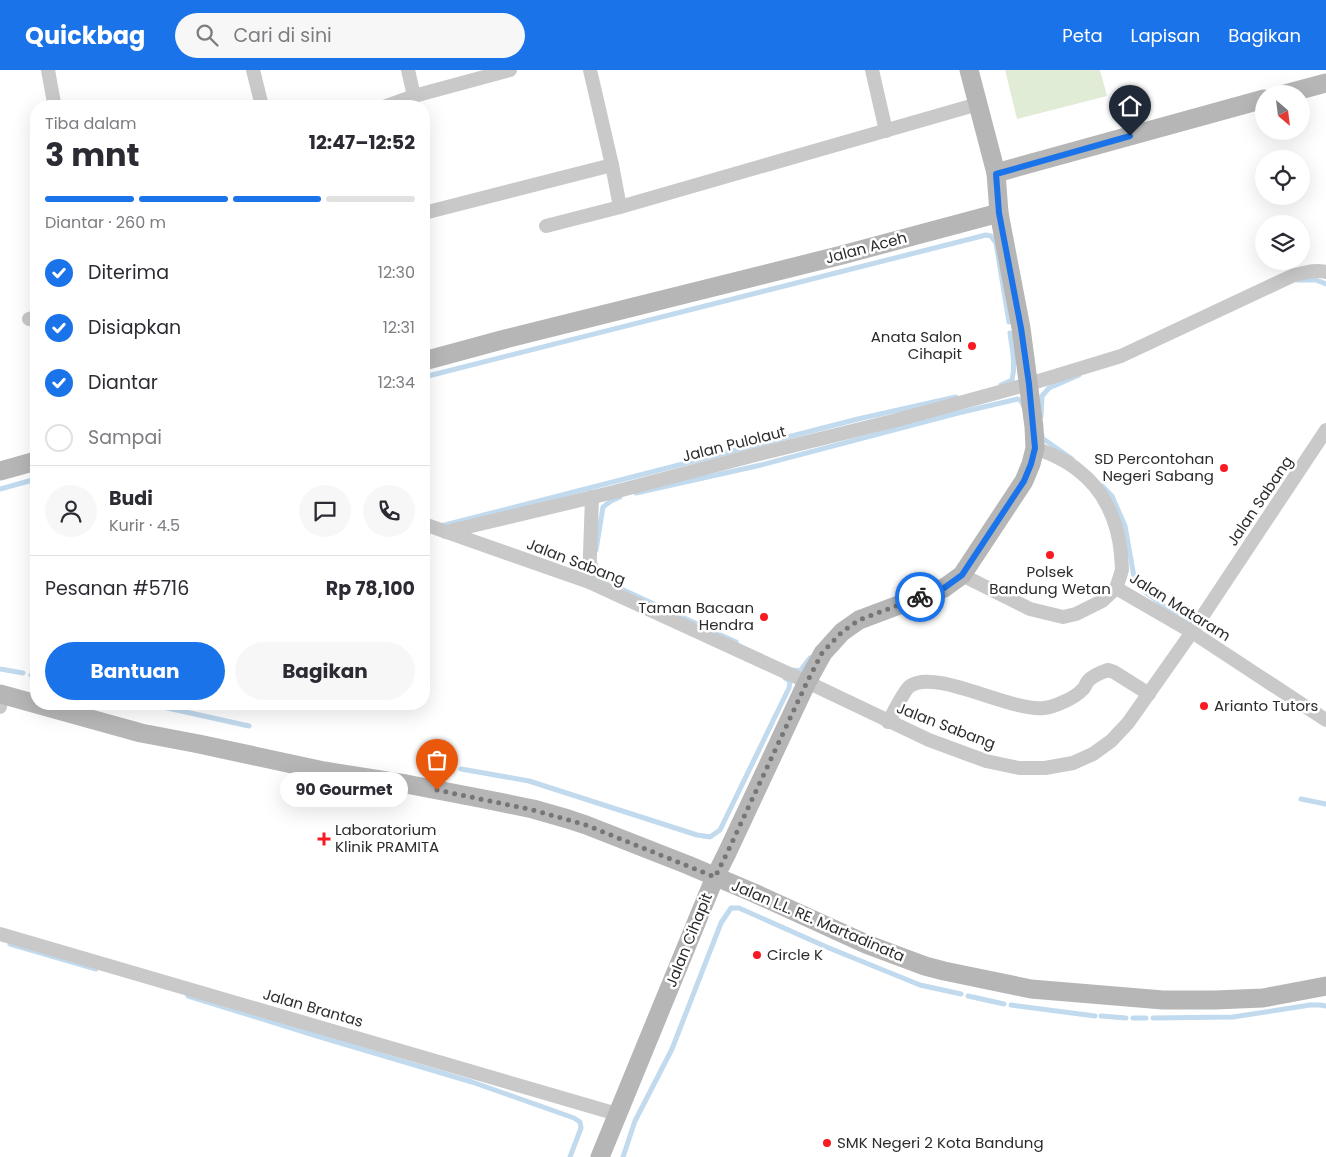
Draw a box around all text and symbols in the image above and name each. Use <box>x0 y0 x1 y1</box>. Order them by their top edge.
search box <box>175 13 525 58</box>
text: Quickbag <box>25 19 145 52</box>
icon: search <box>193 21 221 49</box>
text: Cari di sini <box>233 22 332 49</box>
text: Peta <box>1062 23 1103 48</box>
text: Lapisan <box>1131 23 1200 48</box>
text: Bagikan <box>1228 23 1301 48</box>
pin <box>1109 85 1151 136</box>
north arrow <box>1255 85 1310 140</box>
map controls <box>1255 85 1310 270</box>
icon: home <box>1116 92 1144 120</box>
text: Tiba dalam <box>45 112 136 135</box>
text: 12:47–12:52 <box>309 129 415 156</box>
text: 3 mnt <box>45 132 140 177</box>
button: locate <box>1255 150 1310 205</box>
text: Diantar · 260 m <box>45 211 166 234</box>
button: layers <box>1255 215 1310 270</box>
street label: Jalan Aceh <box>823 227 909 268</box>
icon: check <box>45 259 73 287</box>
text: Diterima <box>88 259 169 286</box>
text: 12:30 <box>378 261 415 284</box>
icon: check <box>45 314 73 342</box>
text: Disiapkan <box>88 314 181 341</box>
text: 12:31 <box>383 316 415 339</box>
place label: Anata Salon Cihapit <box>871 326 962 364</box>
marker: Anata Salon Cihapit <box>966 340 978 352</box>
icon: check <box>45 369 73 397</box>
text: Diantar <box>88 369 158 396</box>
text: 12:34 <box>378 371 415 394</box>
street label: Jalan Pulolaut <box>680 421 788 467</box>
text: Sampai <box>88 424 162 451</box>
place label: SD Percontohan Negeri Sabang <box>1094 448 1214 486</box>
street label: Jalan Sabang <box>1222 452 1298 550</box>
marker: SD Percontohan Negeri Sabang <box>1218 462 1230 474</box>
button: person <box>45 485 97 537</box>
text: Budi <box>109 485 153 512</box>
button: chat <box>299 485 351 537</box>
button: phone <box>363 485 415 537</box>
text: Kurir · 4.5 <box>109 514 180 537</box>
street label: Jalan Sabang <box>524 533 629 590</box>
marker: Polsek Bandung Wetan <box>1044 549 1056 561</box>
place label: Polsek Bandung Wetan <box>989 561 1111 599</box>
street label: Jalan Mataram <box>1126 567 1235 646</box>
courier <box>895 572 945 622</box>
text: Pesanan #5716 <box>45 575 189 602</box>
text: Rp 78,100 <box>326 575 415 602</box>
icon: bike <box>906 583 934 611</box>
place label: Taman Bacaan Hendra <box>638 597 754 635</box>
marker: Taman Bacaan Hendra <box>758 611 770 623</box>
button: Bantuan <box>45 642 225 700</box>
button: Bagikan <box>235 642 415 700</box>
place label: Arianto Tutors <box>1214 695 1319 716</box>
street label: Jalan Sabang <box>894 697 999 754</box>
marker: Arianto Tutors <box>1198 700 1210 712</box>
pin <box>416 739 458 790</box>
icon: bag <box>423 746 451 774</box>
callout: 90 Gourmet <box>280 772 407 808</box>
text: 90 Gourmet <box>296 778 392 801</box>
place label: Laboratorium Klinik PRAMITA <box>335 819 439 857</box>
marker: Laboratorium Klinik PRAMITA <box>317 832 331 846</box>
street label: Jalan L.L. RE. Martadinata <box>728 874 908 967</box>
street label: Jalan Cihapit <box>660 890 717 990</box>
place label: Circle K <box>767 944 823 965</box>
marker: Circle K <box>751 949 763 961</box>
street label: Jalan Brantas <box>260 983 366 1032</box>
place label: SMK Negeri 2 Kota Bandung <box>837 1132 1044 1153</box>
marker: SMK Negeri 2 Kota Bandung <box>821 1137 833 1149</box>

